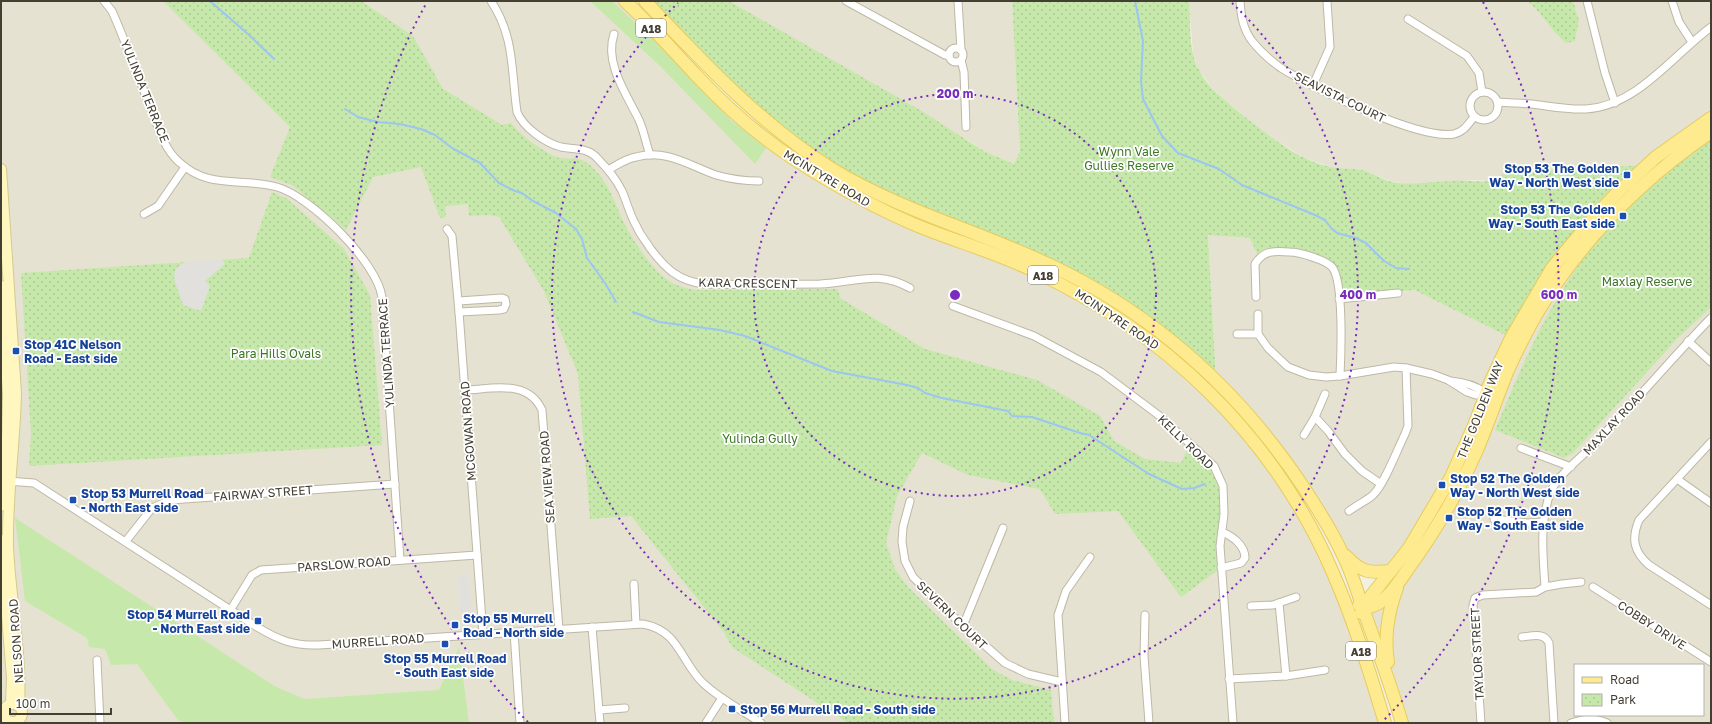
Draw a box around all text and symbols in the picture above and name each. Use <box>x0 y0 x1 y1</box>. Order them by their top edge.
road number: A18 <box>636 19 666 37</box>
street label: YULINDA TERRACE <box>117 37 173 145</box>
street label: SEAVISTA COURT <box>1292 68 1389 126</box>
text: 200 m <box>937 86 973 101</box>
park label: Wynn Vale Gullies Reserve <box>1084 144 1174 173</box>
street label: MCINTYRE ROAD <box>781 146 873 210</box>
place label: Stop 53 The Golden Way - North West side <box>1489 161 1619 190</box>
marker: Stop 53 The Golden Way - North West side <box>1622 170 1632 180</box>
place label: Stop 53 The Golden Way - South East side <box>1488 202 1615 231</box>
marker: Stop 53 The Golden Way - South East side <box>1618 211 1628 221</box>
road number: A18 <box>1028 266 1058 284</box>
park label: Maxlay Reserve <box>1602 274 1692 289</box>
street label: KARA CRESCENT <box>698 275 798 291</box>
street label: MCINTYRE ROAD <box>1072 285 1162 353</box>
text: 400 m <box>1340 287 1376 302</box>
text: 600 m <box>1541 287 1577 302</box>
centre of rings <box>948 288 962 302</box>
street label: YULINDA TERRACE <box>375 298 397 408</box>
place label: Stop 41C Nelson Road - East side <box>24 337 121 366</box>
marker: Stop 41C Nelson Road - East side <box>11 346 21 356</box>
park label: Para Hills Ovals <box>231 346 321 361</box>
street label: THE GOLDEN WAY <box>1454 359 1507 461</box>
street label: MCGOWAN ROAD <box>457 381 479 481</box>
street label: MAXLAY ROAD <box>1580 386 1648 458</box>
street label: KELLY ROAD <box>1155 412 1217 472</box>
street label: SEA VIEW ROAD <box>536 430 558 524</box>
park label: Yulinda Gully <box>722 431 798 446</box>
place label: Stop 52 The Golden Way - North West side <box>1450 471 1580 500</box>
marker: Stop 52 The Golden Way - North West side <box>1437 480 1447 490</box>
street label: FAIRWAY STREET <box>213 482 314 504</box>
place label: Stop 53 Murrell Road - North East side <box>81 486 204 515</box>
marker: Stop 53 Murrell Road - North East side <box>68 495 78 505</box>
place label: Stop 52 The Golden Way - South East side <box>1457 504 1584 533</box>
marker: Stop 52 The Golden Way - South East side <box>1444 513 1454 523</box>
street label: PARSLOW ROAD <box>297 553 391 575</box>
street label: SEVERN COURT <box>914 578 991 653</box>
street label: COBBY DRIVE <box>1615 597 1689 653</box>
street label: NELSON ROAD <box>6 598 26 684</box>
place label: Stop 54 Murrell Road - North East side <box>127 607 250 636</box>
street label: TAYLOR STREET <box>1467 607 1487 701</box>
place label: Stop 55 Murrell Road - North side <box>463 611 564 640</box>
marker: Stop 54 Murrell Road - North East side <box>253 616 263 626</box>
marker: Stop 55 Murrell Road - North side <box>450 620 460 630</box>
street label: MURRELL ROAD <box>331 630 425 652</box>
marker: Stop 55 Murrell Road - South East side <box>440 639 450 649</box>
road number: A18 <box>1346 642 1376 660</box>
place label: Stop 55 Murrell Road - South East side <box>384 651 506 680</box>
legend <box>1574 664 1704 716</box>
text: Road <box>1610 672 1639 687</box>
scale bar <box>10 690 111 716</box>
text: Park <box>1610 692 1636 707</box>
text: 100 m <box>16 696 50 711</box>
place label: Stop 56 Murrell Road - South side <box>740 702 936 717</box>
marker: Stop 56 Murrell Road - South side <box>727 704 737 714</box>

